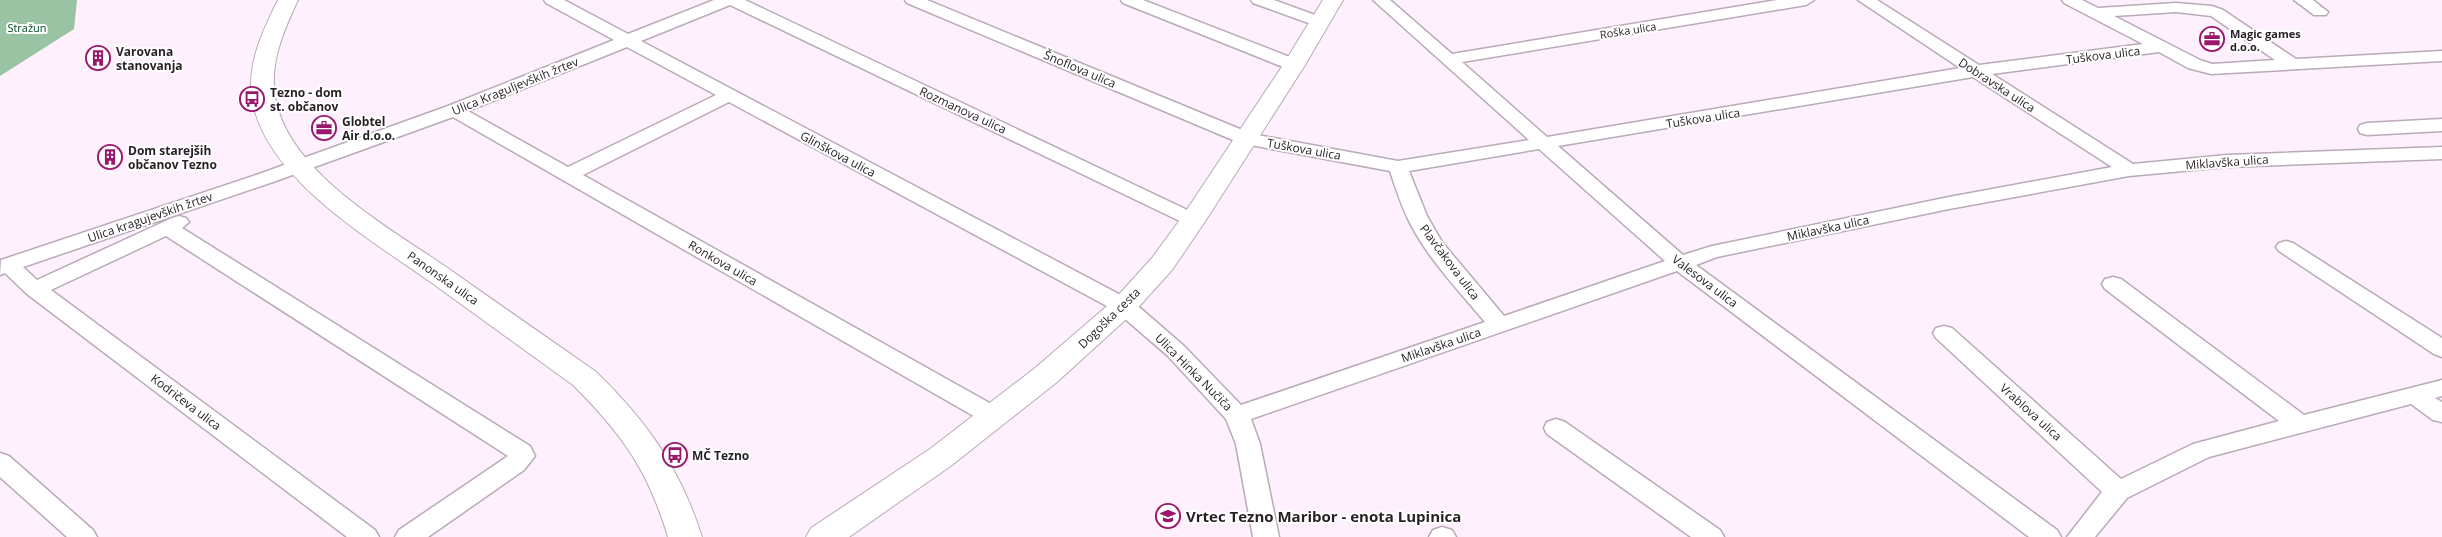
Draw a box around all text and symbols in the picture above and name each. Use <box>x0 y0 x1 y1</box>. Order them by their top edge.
street label: Roška ulica <box>1599 18 1657 42</box>
park label: Stražun <box>7 20 47 35</box>
office icon: Magic games d.o.o. <box>2199 26 2225 52</box>
place label: Magic games d.o.o. <box>2230 26 2301 54</box>
street label: Tuškova ulica <box>2065 42 2141 68</box>
place label: Varovana stanovanja <box>116 43 183 74</box>
building icon: Varovana stanovanja <box>85 45 111 71</box>
street label: Šnoflova ulica <box>1041 46 1119 92</box>
street label: Ulica Kraguljevških žrtev <box>449 53 581 119</box>
street label: Dobravska ulica <box>1955 54 2039 116</box>
street label: Rozmanova ulica <box>917 82 1009 138</box>
place label: Tezno - dom st. občanov <box>270 84 342 115</box>
bus stop icon: Tezno - dom st. občanov <box>239 86 265 112</box>
street label: Tuškova ulica <box>1665 104 1741 132</box>
place label: Globtel Air d.o.o. <box>342 113 395 144</box>
office icon: Globtel Air d.o.o. <box>311 115 337 141</box>
street label: Glinškova ulica <box>797 127 879 181</box>
street label: Tuškova ulica <box>1266 134 1342 164</box>
place label: Dom starejših občanov Tezno <box>128 142 217 173</box>
building icon: Dom starejših občanov Tezno <box>97 144 123 170</box>
street label: Miklavška ulica <box>2185 151 2269 173</box>
street label: Ulica kragujevških žrtev <box>85 188 215 246</box>
street label: Miklavška ulica <box>1785 211 1871 245</box>
street label: Plavčakova ulica <box>1416 221 1484 303</box>
street label: Ronkova ulica <box>685 236 761 290</box>
street label: Panonska ulica <box>404 247 482 309</box>
street label: Valesova ulica <box>1669 251 1741 311</box>
street label: Dogoška cesta <box>1074 284 1144 352</box>
street label: Miklavška ulica <box>1399 323 1483 367</box>
street label: Ulica Hinka Nučiča <box>1151 329 1237 415</box>
street label: Kodričeva ulica <box>147 370 225 434</box>
street label: Vrablova ulica <box>1996 380 2066 444</box>
bus stop icon: MČ Tezno <box>662 442 688 468</box>
place label: MČ Tezno <box>692 447 749 464</box>
school or university icon: Vrtec Tezno Maribor - enota Lupinica <box>1155 503 1181 529</box>
place label: Vrtec Tezno Maribor - enota Lupinica <box>1186 506 1461 526</box>

